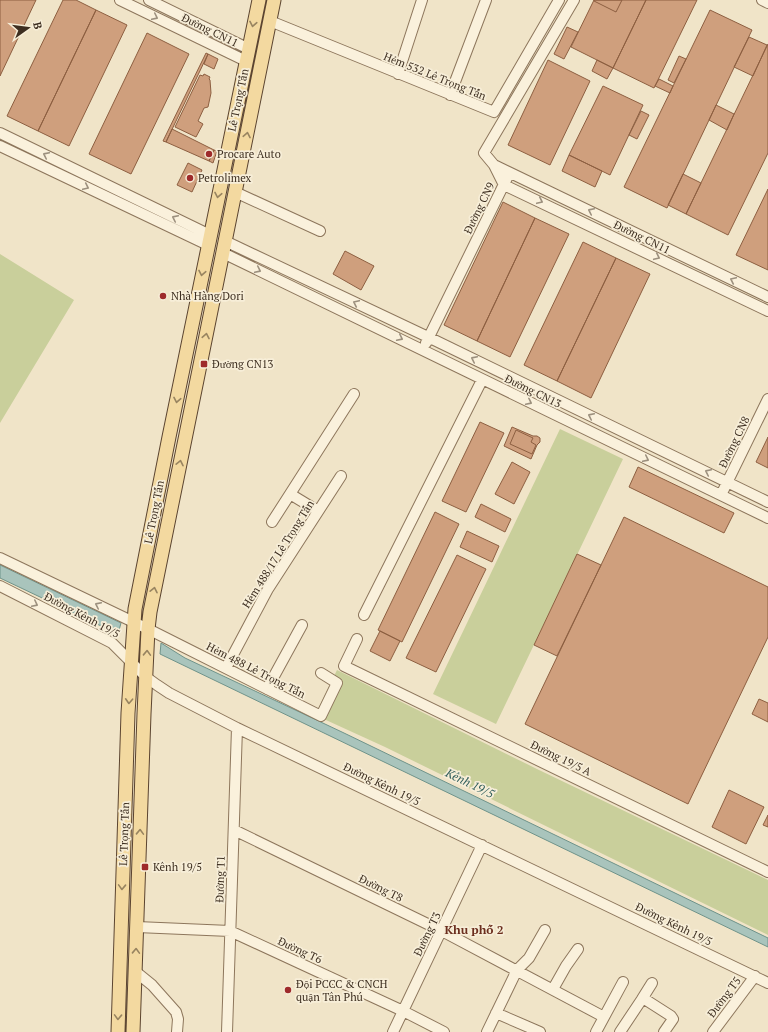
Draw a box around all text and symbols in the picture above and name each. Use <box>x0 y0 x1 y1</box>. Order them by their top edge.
north arrow <box>8 8 48 48</box>
street label: Đường CN11 <box>179 10 241 50</box>
one-way arrow <box>151 12 159 20</box>
text: B <box>30 20 45 31</box>
one-way arrow <box>250 21 258 28</box>
street label: Hẻm 532 Lê Trọng Tấn <box>382 49 489 103</box>
street label: Lê Trọng Tấn <box>225 67 252 133</box>
one-way arrow <box>242 131 250 138</box>
place label: Procare Auto <box>217 147 281 161</box>
marker: Procare Auto <box>204 149 214 159</box>
one-way arrow <box>42 152 50 160</box>
place label: Petrolimex <box>198 171 252 185</box>
marker: Petrolimex <box>185 173 195 183</box>
street label: Đường CN9 <box>461 180 498 236</box>
one-way arrow <box>81 182 89 190</box>
one-way arrow <box>215 192 223 198</box>
one-way arrow <box>535 196 543 204</box>
one-way arrow <box>587 208 595 216</box>
one-way arrow <box>172 215 179 222</box>
street label: Đường CN11 <box>611 217 673 257</box>
one-way arrow <box>652 252 660 260</box>
one-way arrow <box>254 265 261 272</box>
one-way arrow <box>199 270 207 276</box>
one-way arrow <box>729 277 737 285</box>
place label: Nhà Hàng Dori <box>171 289 244 303</box>
marker: Nhà Hàng Dori <box>158 291 168 301</box>
one-way arrow <box>353 300 361 308</box>
one-way arrow <box>202 332 210 339</box>
one-way arrow <box>396 333 403 341</box>
place label: Đường CN13 <box>212 357 274 371</box>
one-way arrow <box>470 357 478 364</box>
marker: Đường CN13 <box>199 359 209 369</box>
street label: Đường CN13 <box>502 371 564 411</box>
one-way arrow <box>173 397 181 403</box>
one-way arrow <box>525 397 532 405</box>
one-way arrow <box>588 413 595 421</box>
street label: Đường CN8 <box>716 414 753 470</box>
one-way arrow <box>642 454 649 462</box>
one-way arrow <box>176 460 184 466</box>
one-way arrow <box>705 469 712 477</box>
street label: Lê Trọng Tấn <box>141 479 167 545</box>
street label: Hẻm 488/17 Lê Trọng Tấn <box>239 497 317 611</box>
one-way arrow <box>150 587 158 594</box>
street label: Đường Kênh 19/5 <box>42 589 122 641</box>
one-way arrow <box>31 599 38 607</box>
one-way arrow <box>95 602 102 610</box>
street label: Hẻm 488 Lê Trọng Tấn <box>204 639 308 701</box>
one-way arrow <box>143 650 151 656</box>
one-way arrow <box>124 698 133 704</box>
street label: Đường 19/5 A <box>528 737 594 779</box>
street label: Đường Kênh 19/5 <box>341 759 423 809</box>
water label: Kênh 19/5 <box>442 764 497 801</box>
street label: Lê Trọng Tấn <box>116 801 132 866</box>
one-way arrow <box>136 829 144 835</box>
street label: Đường T1 <box>212 855 228 903</box>
place label: Kênh 19/5 <box>153 860 202 874</box>
marker: Kênh 19/5 <box>140 862 150 872</box>
street label: Đường T8 <box>357 871 405 905</box>
one-way arrow <box>118 884 127 890</box>
street label: Đường Kênh 19/5 <box>633 899 715 949</box>
street label: Đường T3 <box>410 910 444 958</box>
district label: Khu phố 2 <box>444 922 504 937</box>
street label: Đường T6 <box>276 934 324 966</box>
one-way arrow <box>132 948 141 954</box>
street label: Đường T5 <box>704 974 744 1020</box>
place label: Đội PCCC & CNCH quận Tân Phú <box>296 977 388 1004</box>
marker: Đội PCCC & CNCH quận Tân Phú <box>283 985 293 995</box>
one-way arrow <box>114 1014 122 1020</box>

